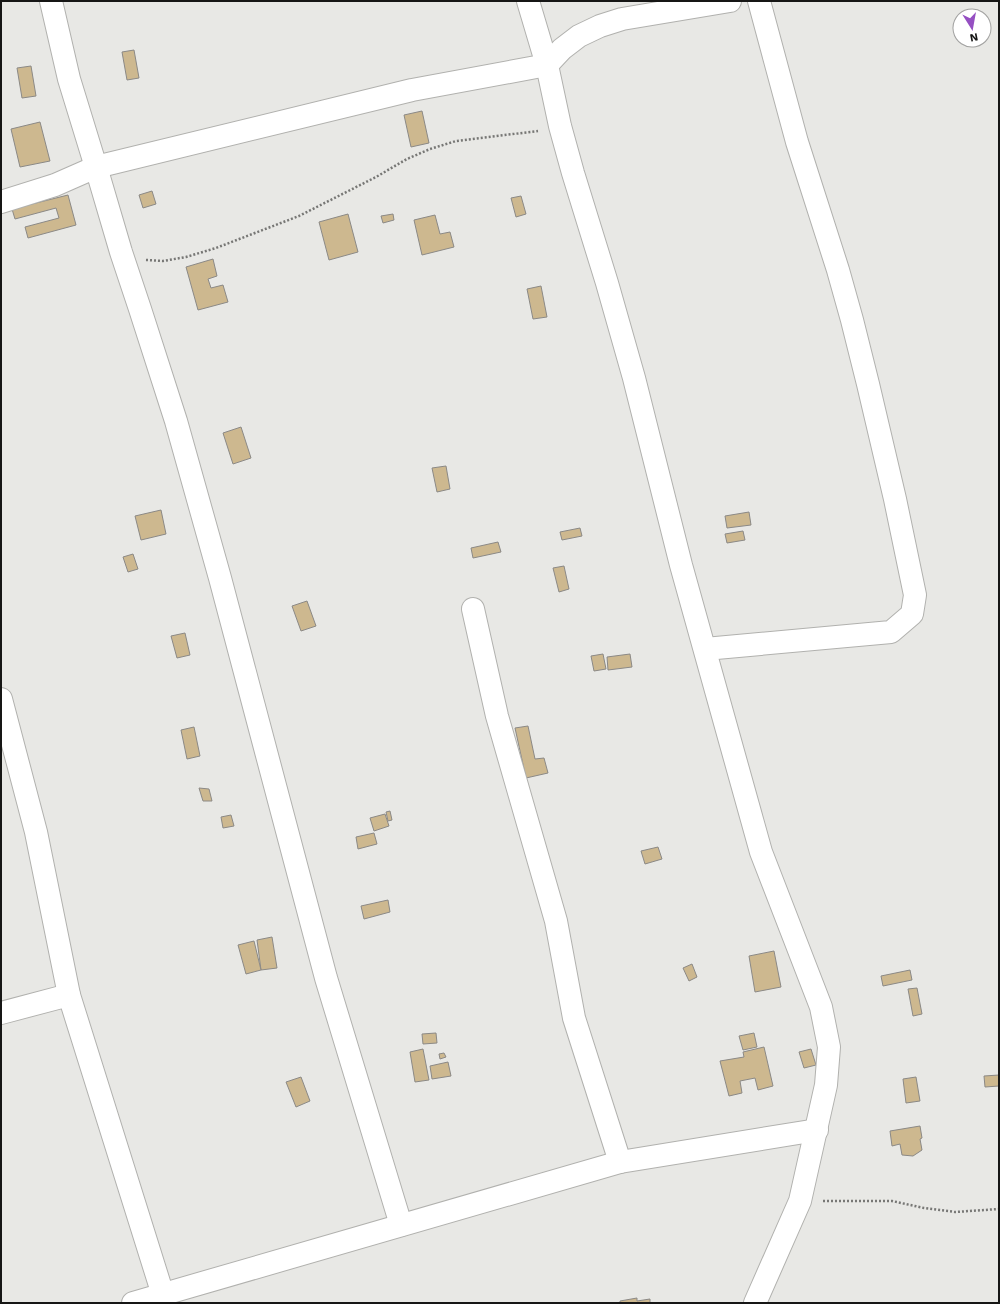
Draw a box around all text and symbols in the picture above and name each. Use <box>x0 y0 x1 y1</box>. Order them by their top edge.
north arrow <box>952 8 992 48</box>
text: N <box>969 30 979 44</box>

